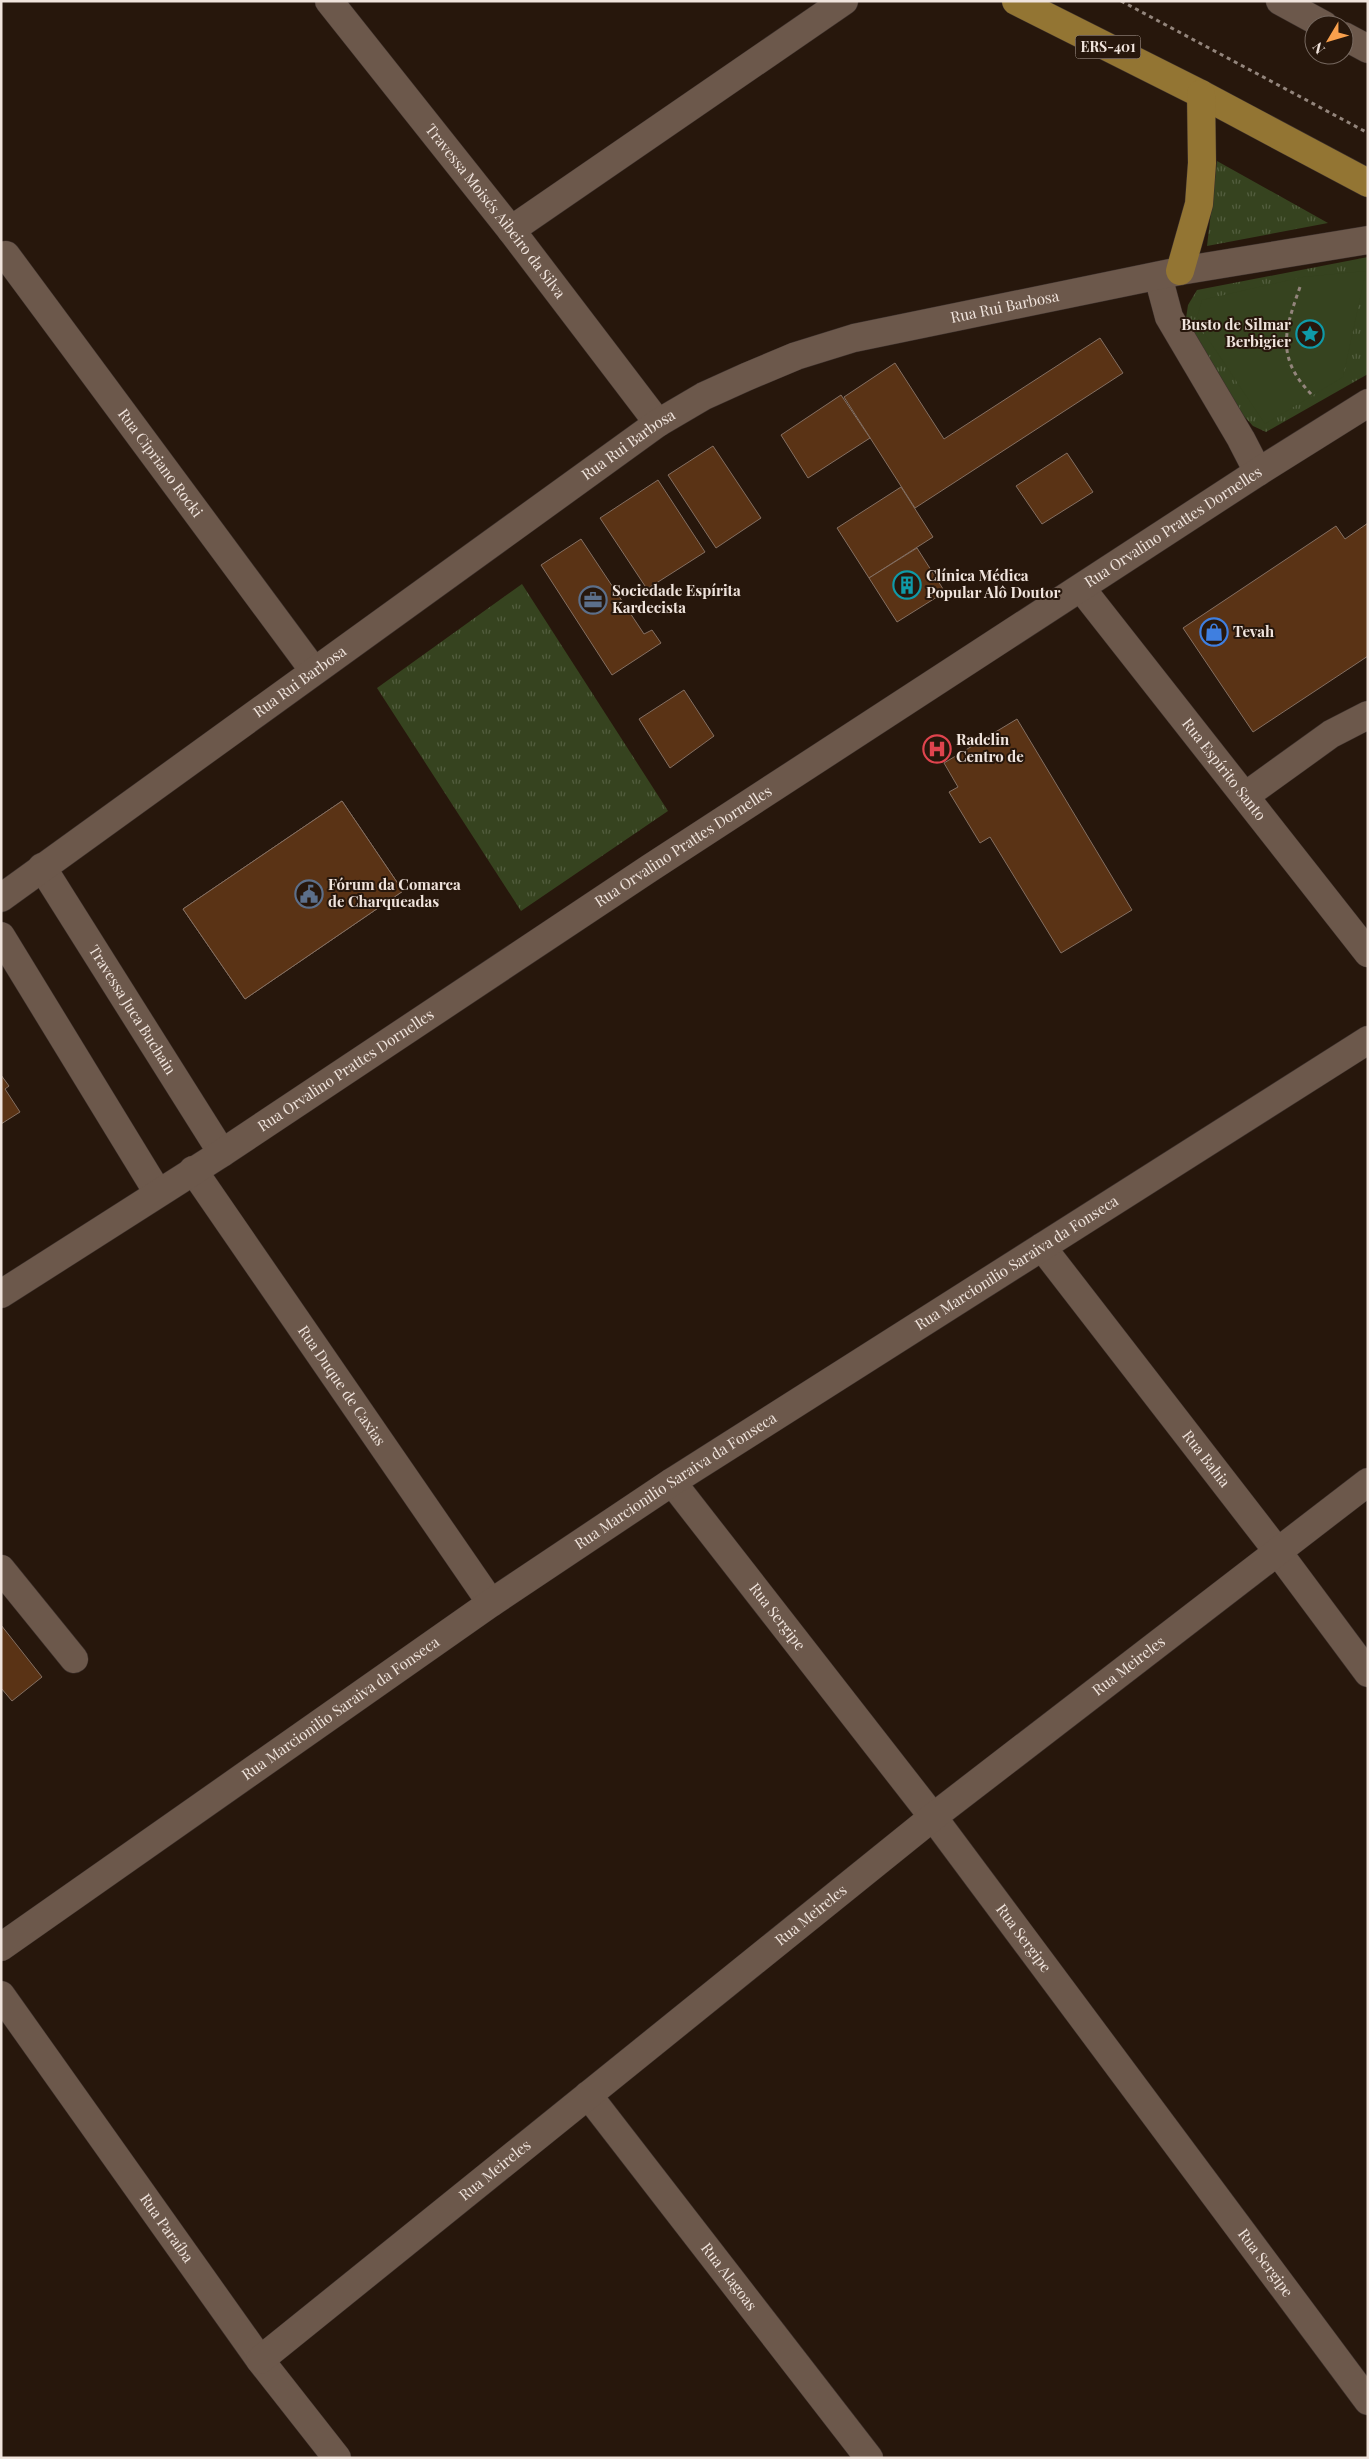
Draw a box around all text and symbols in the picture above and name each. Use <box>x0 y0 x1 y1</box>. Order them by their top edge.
north arrow <box>1304 15 1354 65</box>
road number: ERS-401 <box>1076 36 1140 58</box>
text: N <box>1308 38 1329 58</box>
street label: Travessa Moisés Aibeiro da Silva <box>421 119 571 302</box>
street label: Rua Rui Barbosa <box>949 285 1061 327</box>
place label: Busto de Silmar Berbigier <box>1181 314 1291 351</box>
place icon: Busto de Silmar Berbigier <box>1295 319 1325 349</box>
street label: Rua Cipriano Rocki <box>114 404 208 521</box>
street label: Rua Rui Barbosa <box>577 404 679 484</box>
street label: Rua Orvalino Prattes Dornelles <box>1080 461 1265 591</box>
place label: Clínica Médica Popular Alô Doutor <box>926 565 1060 602</box>
building icon: Clínica Médica Popular Alô Doutor <box>892 570 922 600</box>
place label: Sociedade Espírita Kardecista <box>612 580 741 617</box>
office icon: Sociedade Espírita Kardecista <box>578 585 608 615</box>
shop icon: Tevah <box>1199 617 1229 647</box>
place label: Tevah <box>1233 621 1274 641</box>
street label: Rua Rui Barbosa <box>249 640 350 721</box>
street label: Rua Espírito Santo <box>1178 714 1271 824</box>
place label: Radclin Centro de <box>956 729 1024 766</box>
hospital icon: Radclin Centro de <box>922 734 952 764</box>
street label: Rua Orvalino Prattes Dornelles <box>590 780 775 911</box>
place label: Fórum da Comarca de Charqueadas <box>328 874 461 911</box>
public building icon: Fórum da Comarca de Charqueadas <box>294 879 324 909</box>
street label: Travessa Juca Buchain <box>85 941 181 1078</box>
street label: Rua Orvalino Prattes Dornelles <box>253 1004 437 1136</box>
street label: Rua Marcionilio Saraiva da Fonseca <box>911 1190 1122 1334</box>
street label: Rua Duque de Caxias <box>294 1321 391 1449</box>
street label: Rua Marcionilio Saraiva da Fonseca <box>570 1407 780 1553</box>
street label: Rua Bahia <box>1178 1426 1236 1491</box>
street label: Rua Sergipe <box>745 1578 811 1654</box>
street label: Rua Marcionilio Saraiva da Fonseca <box>237 1631 443 1784</box>
street label: Rua Meireles <box>1088 1631 1169 1700</box>
street label: Rua Meireles <box>770 1880 850 1950</box>
street label: Rua Sergipe <box>992 1899 1056 1976</box>
street label: Rua Meireles <box>454 2135 534 2205</box>
street label: Rua Paraíba <box>136 2189 199 2267</box>
street label: Rua Sergipe <box>1234 2224 1298 2301</box>
street label: Rua Alagoas <box>697 2238 762 2314</box>

